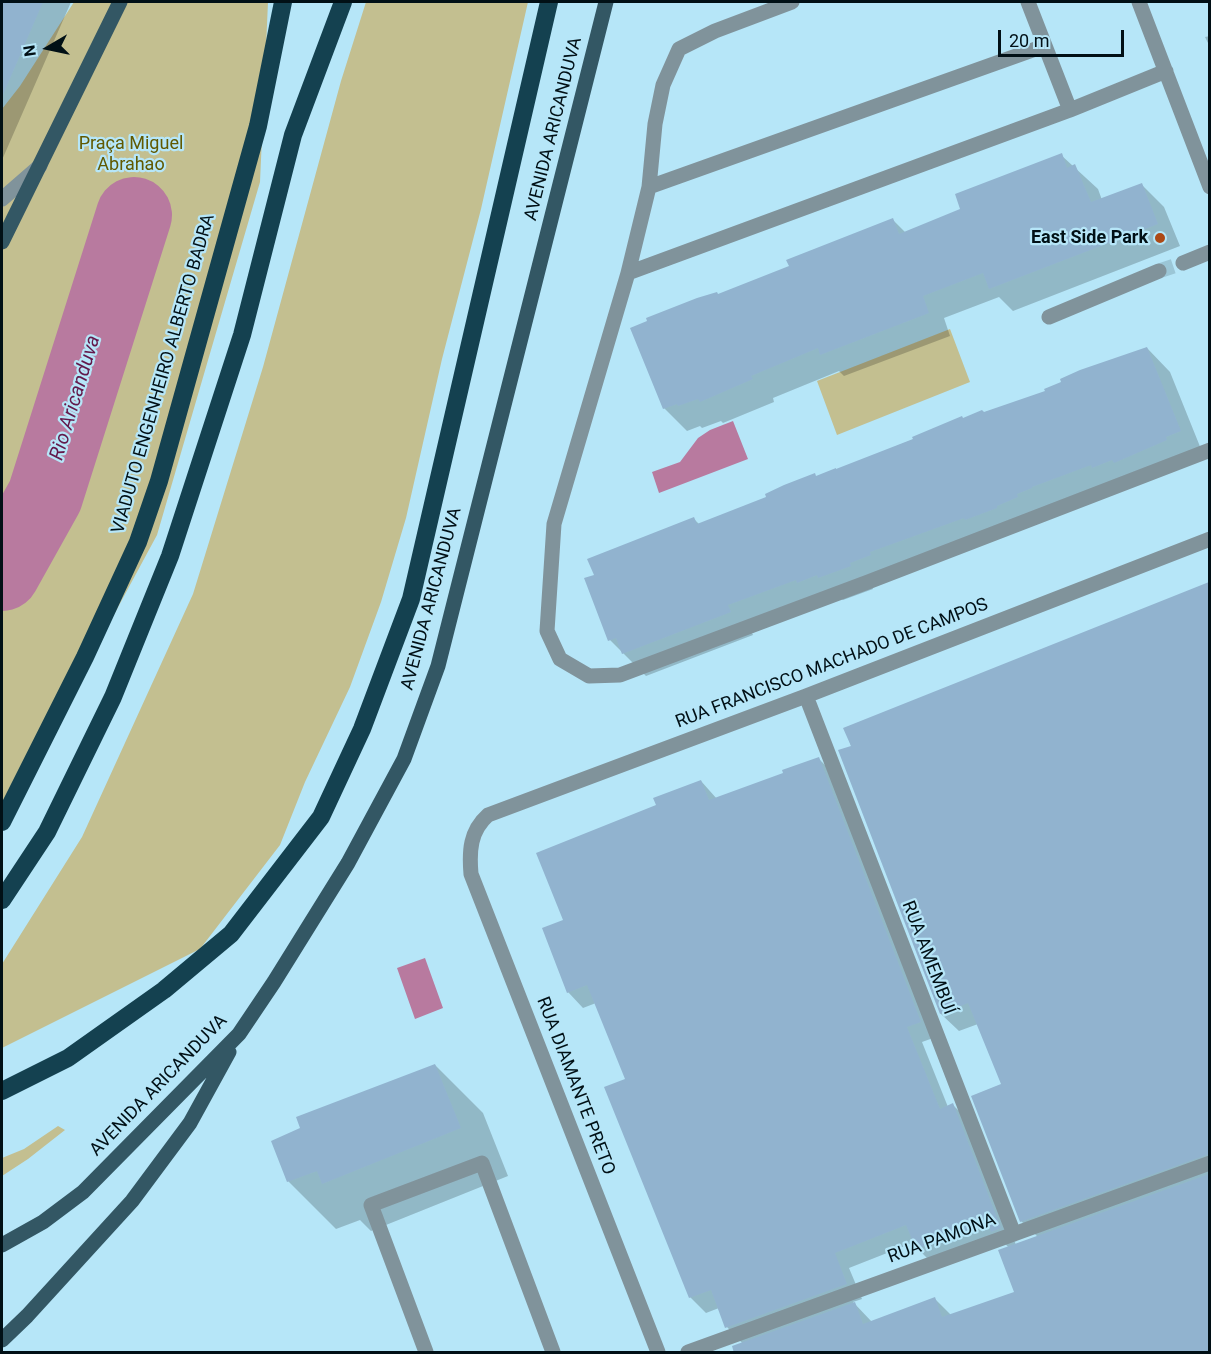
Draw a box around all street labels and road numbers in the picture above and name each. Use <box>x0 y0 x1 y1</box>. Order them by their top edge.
street label: AVENIDA ARICANDUVA <box>521 35 587 223</box>
street label: VIADUTO ENGENHEIRO ALBERTO BADRA <box>108 212 220 536</box>
street label: AVENIDA ARICANDUVA <box>397 505 467 693</box>
street label: RUA FRANCISCO MACHADO DE CAMPOS <box>673 594 991 734</box>
street label: RUA AMEMBUÍ <box>896 898 960 1018</box>
street label: RUA DIAMANTE PRETO <box>531 994 619 1178</box>
street label: AVENIDA ARICANDUVA <box>86 1011 232 1161</box>
street label: RUA PAMONA <box>885 1209 999 1269</box>

